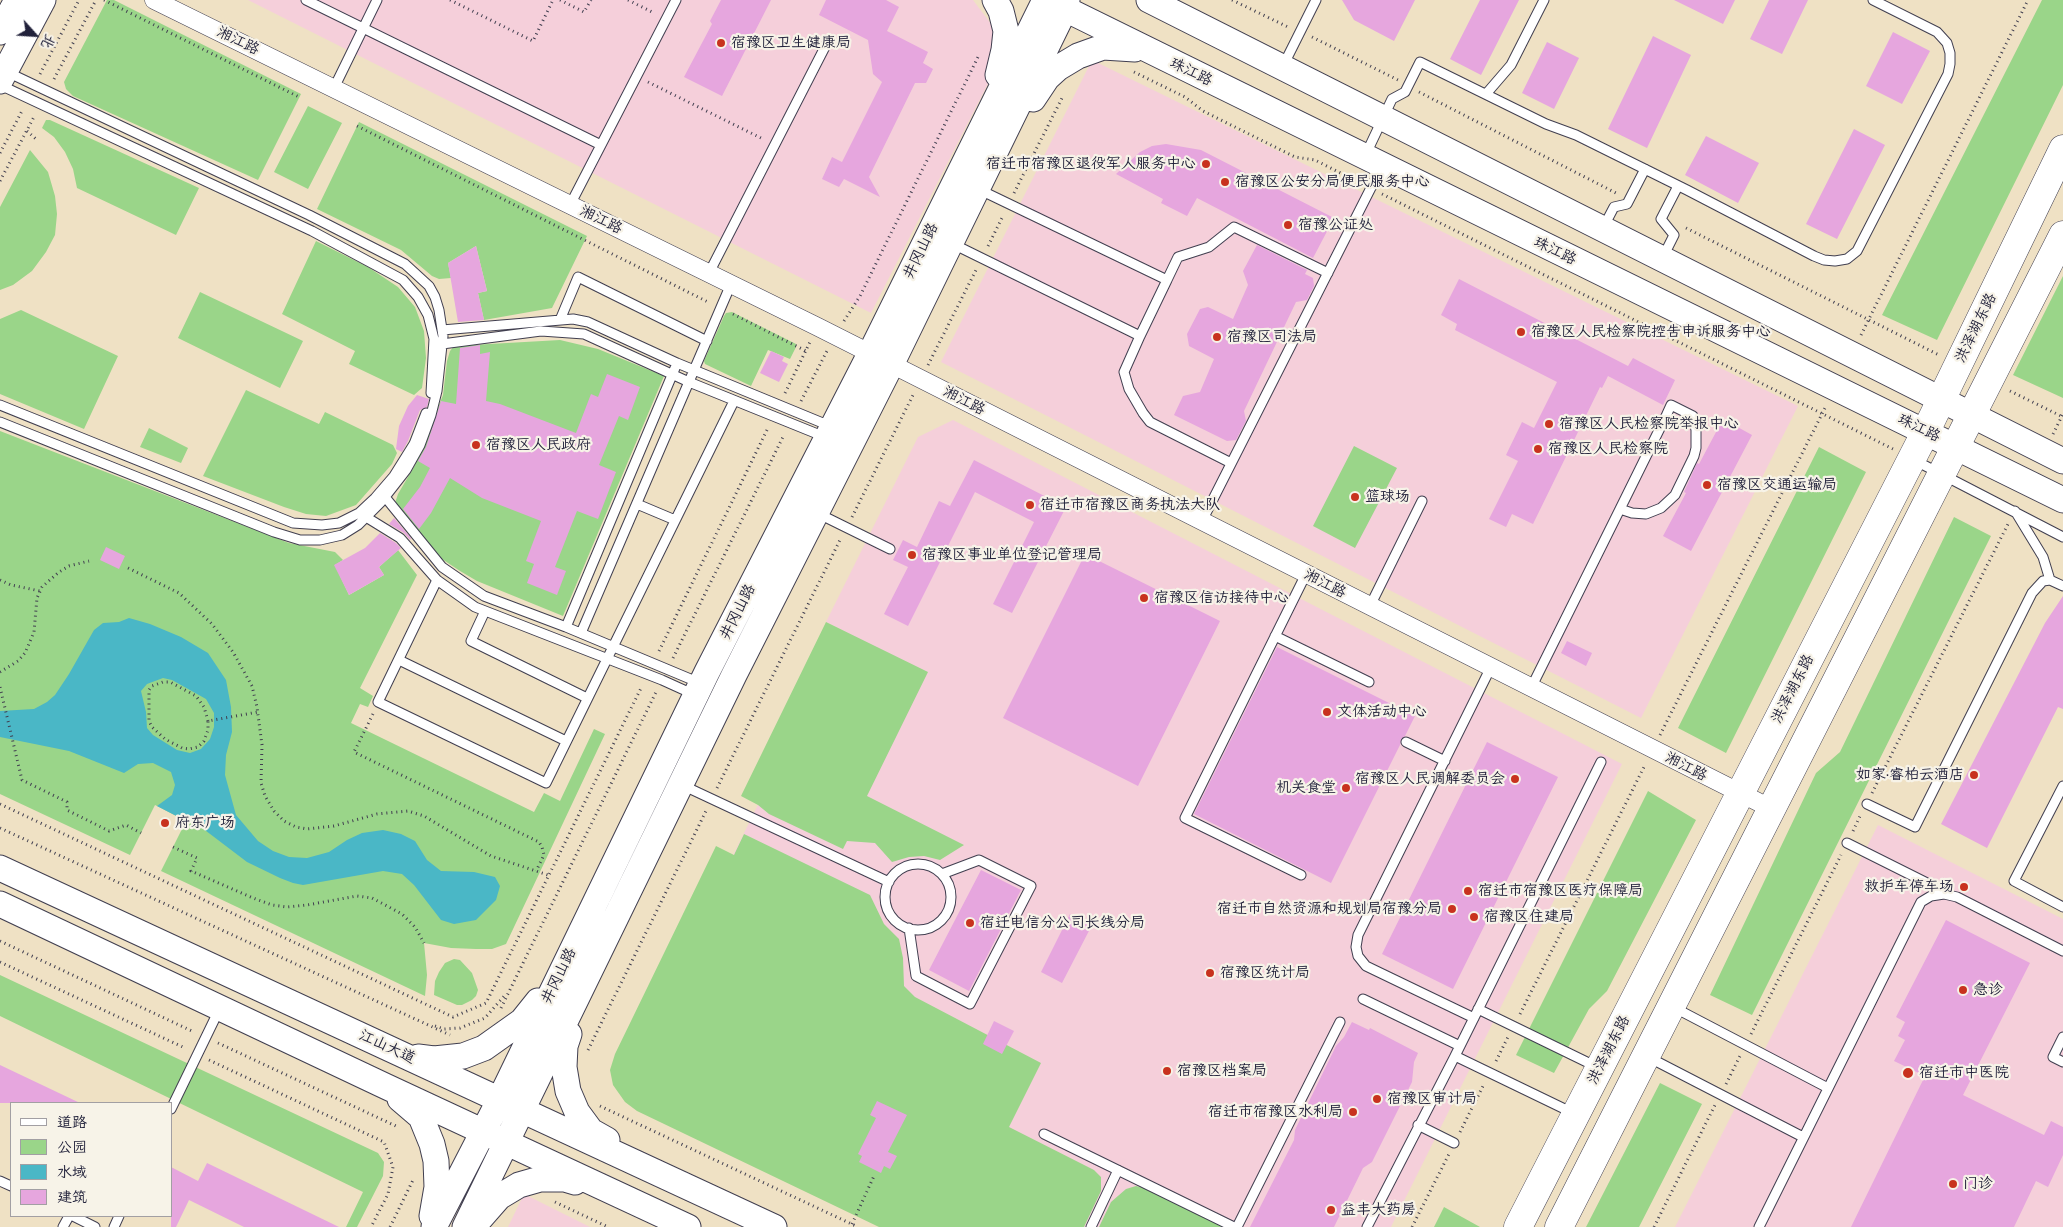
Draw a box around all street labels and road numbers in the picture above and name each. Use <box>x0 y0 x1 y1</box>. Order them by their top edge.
street label: 湘江路 <box>214 23 262 59</box>
street label: 珠江路 <box>1167 54 1215 90</box>
street label: 湘江路 <box>577 202 625 238</box>
street label: 井冈山路 <box>900 220 942 282</box>
street label: 珠江路 <box>1531 233 1579 269</box>
street label: 洪泽湖东路 <box>1951 290 2001 366</box>
street label: 湘江路 <box>940 383 988 419</box>
street label: 珠江路 <box>1895 410 1943 446</box>
street label: 湘江路 <box>1301 566 1349 602</box>
street label: 井冈山路 <box>716 581 760 643</box>
street label: 洪泽湖东路 <box>1768 652 1818 726</box>
street label: 湘江路 <box>1662 749 1710 785</box>
street label: 井冈山路 <box>538 945 580 1007</box>
street label: 洪泽湖东路 <box>1584 1013 1634 1087</box>
street label: 江山大道 <box>356 1026 418 1068</box>

